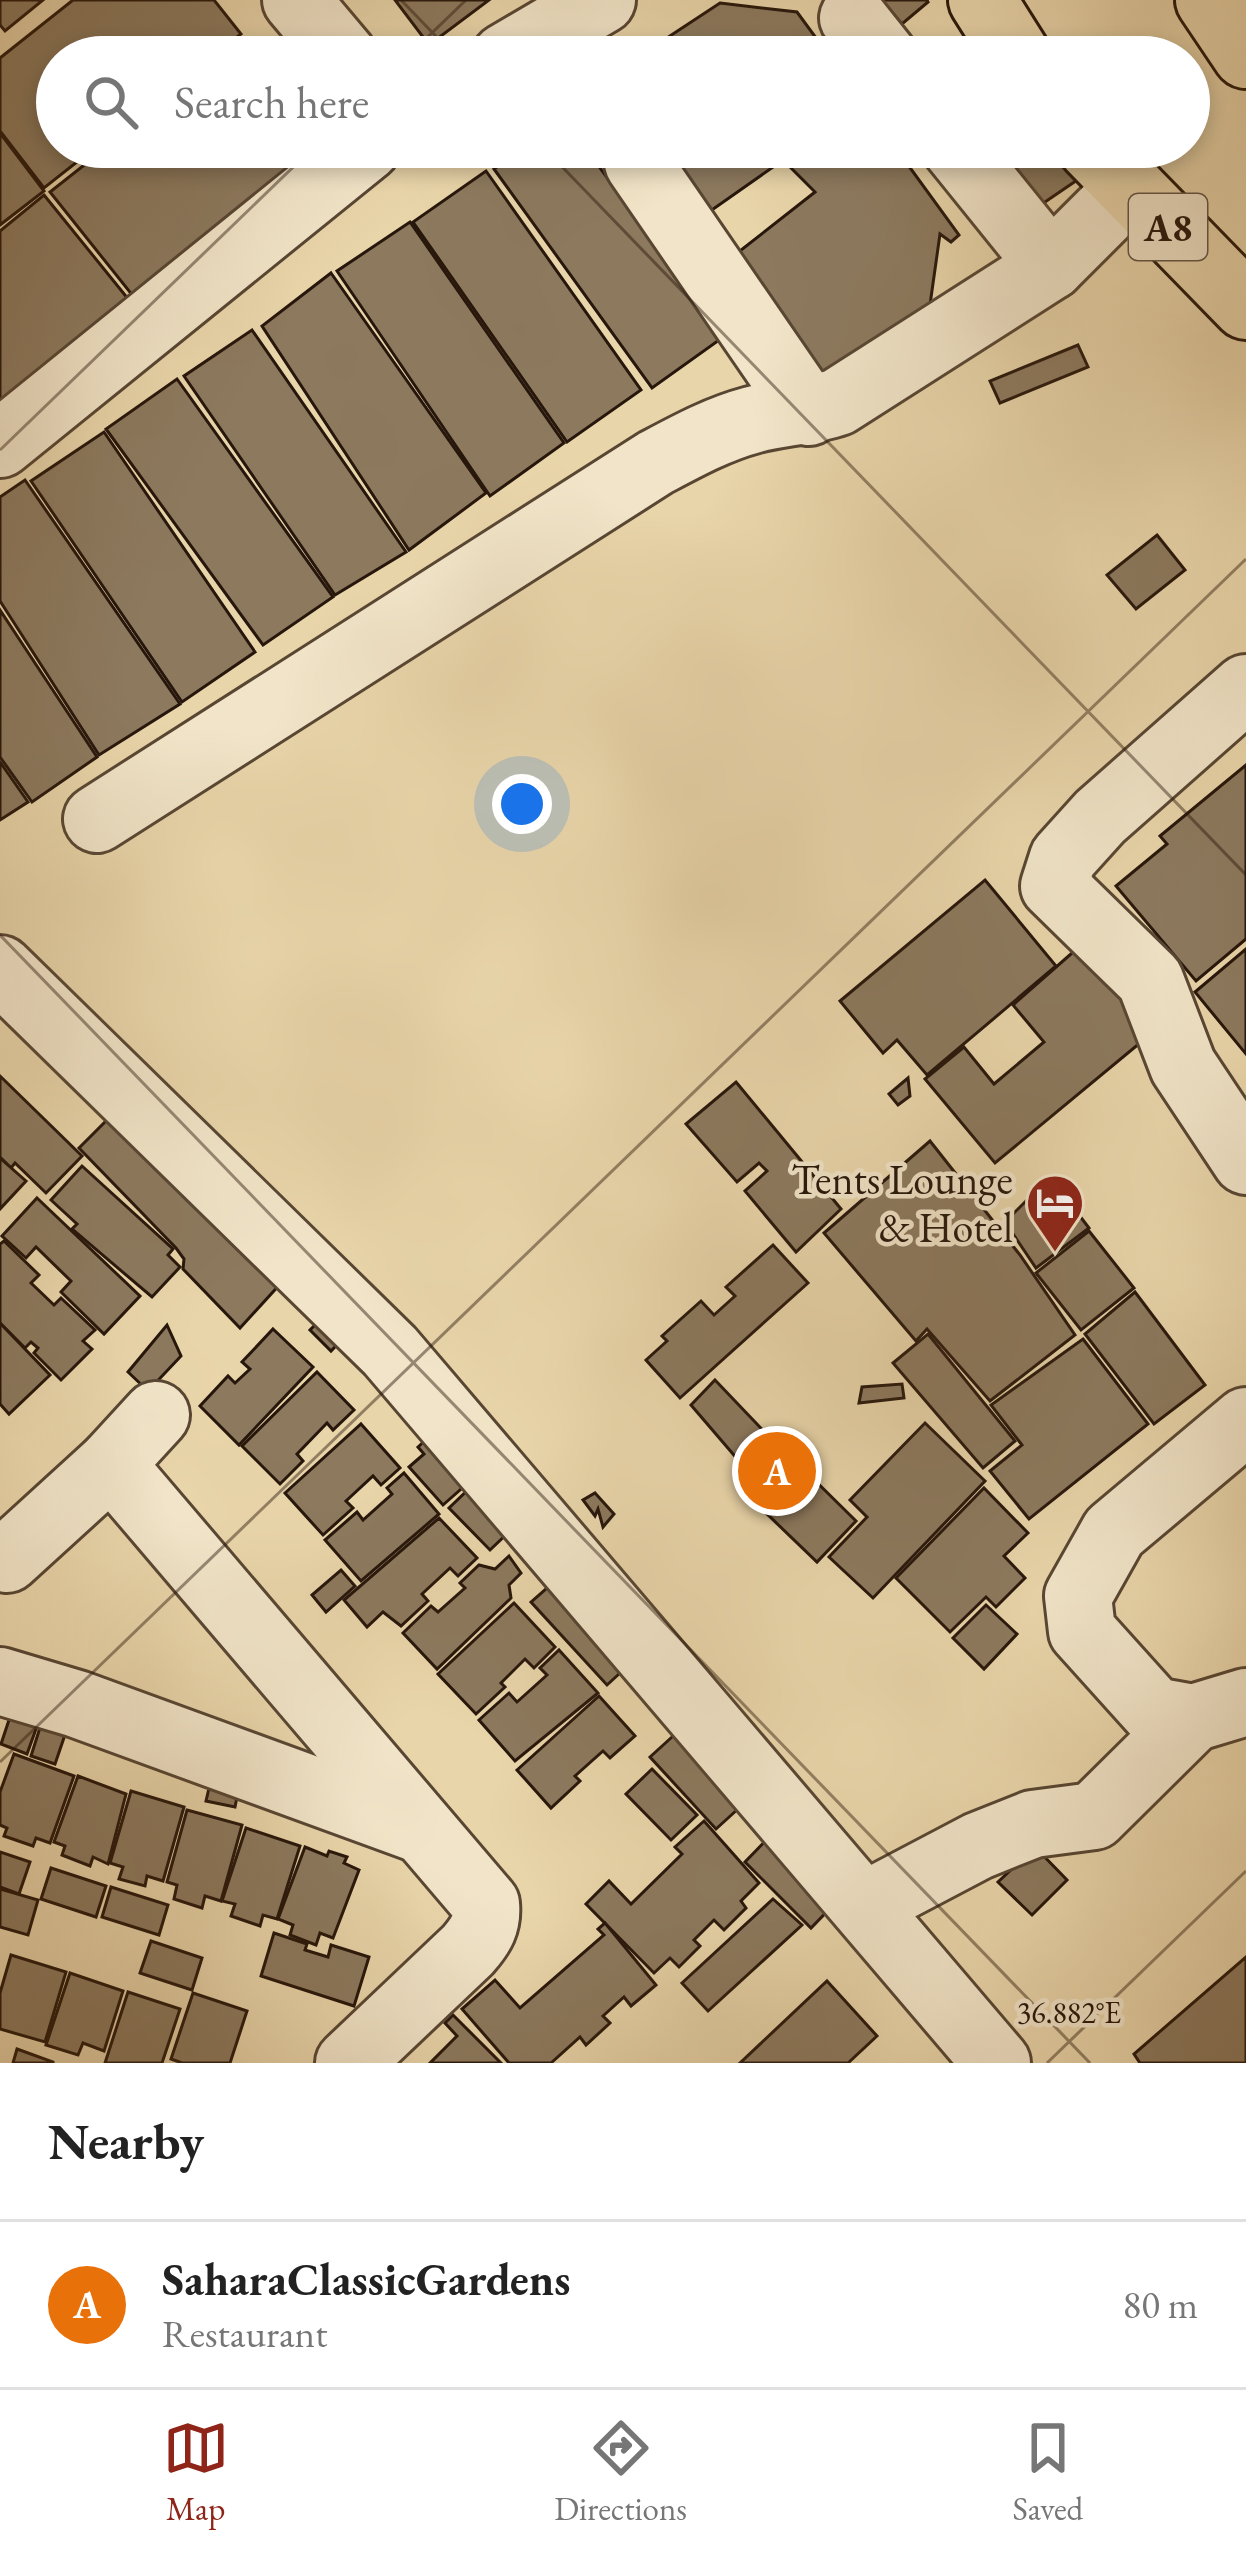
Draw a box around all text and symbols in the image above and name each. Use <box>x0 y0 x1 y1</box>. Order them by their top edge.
search box <box>36 36 1210 168</box>
icon: search <box>78 69 144 135</box>
text: Search here <box>174 73 369 131</box>
road number: A8 <box>1129 194 1207 260</box>
your location <box>492 774 552 834</box>
place label: Tents Lounge & Hotel <box>791 1152 1013 1255</box>
hotel icon: Tents Lounge & Hotel <box>1024 1172 1086 1254</box>
pin: A <box>738 1426 816 1516</box>
text: 36.882°E <box>1017 1993 1121 2032</box>
text: Nearby <box>48 2108 204 2174</box>
text: SaharaClassicGardens <box>162 2250 570 2308</box>
text: A <box>73 2279 101 2330</box>
text: 80 m <box>1122 2279 1198 2330</box>
text: Restaurant <box>162 2308 327 2359</box>
tab: Map <box>163 2415 229 2530</box>
tab: Directions <box>554 2415 687 2530</box>
tab: Saved <box>1013 2415 1083 2530</box>

